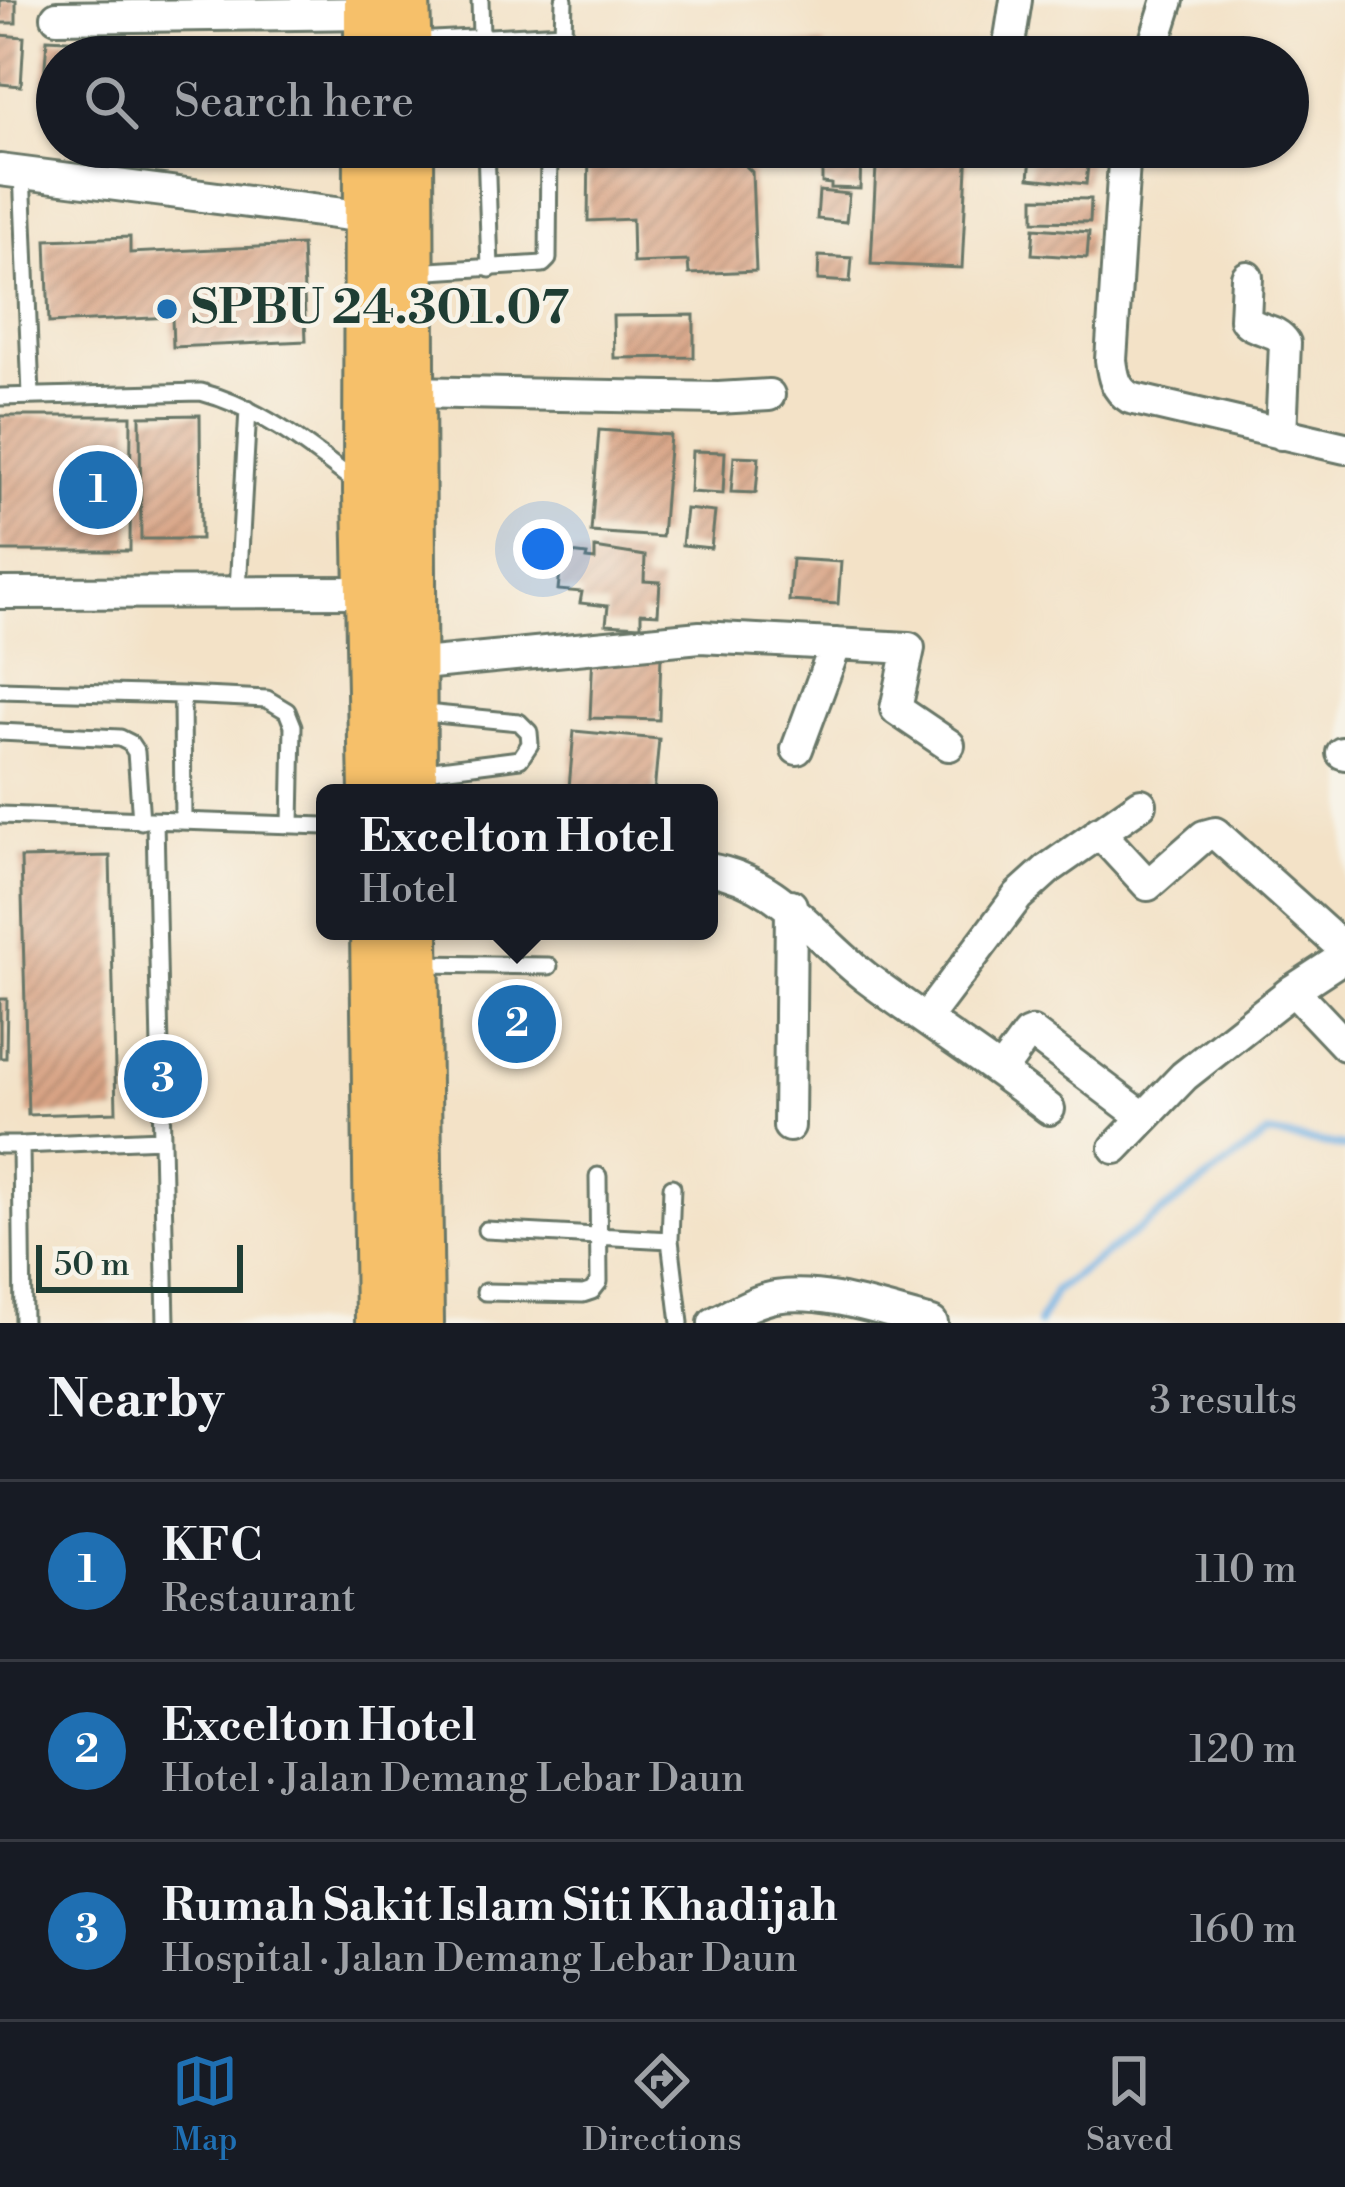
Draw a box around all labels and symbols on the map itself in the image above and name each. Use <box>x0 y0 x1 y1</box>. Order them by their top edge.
place label: SPBU 24.301.07 <box>191 279 569 339</box>
marker: SPBU 24.301.07 <box>154 296 180 322</box>
pin: 1 <box>59 445 137 535</box>
your location <box>513 519 573 579</box>
pin: 2 <box>478 979 556 1069</box>
pin: 3 <box>124 1034 202 1124</box>
scale bar <box>36 1239 243 1292</box>

